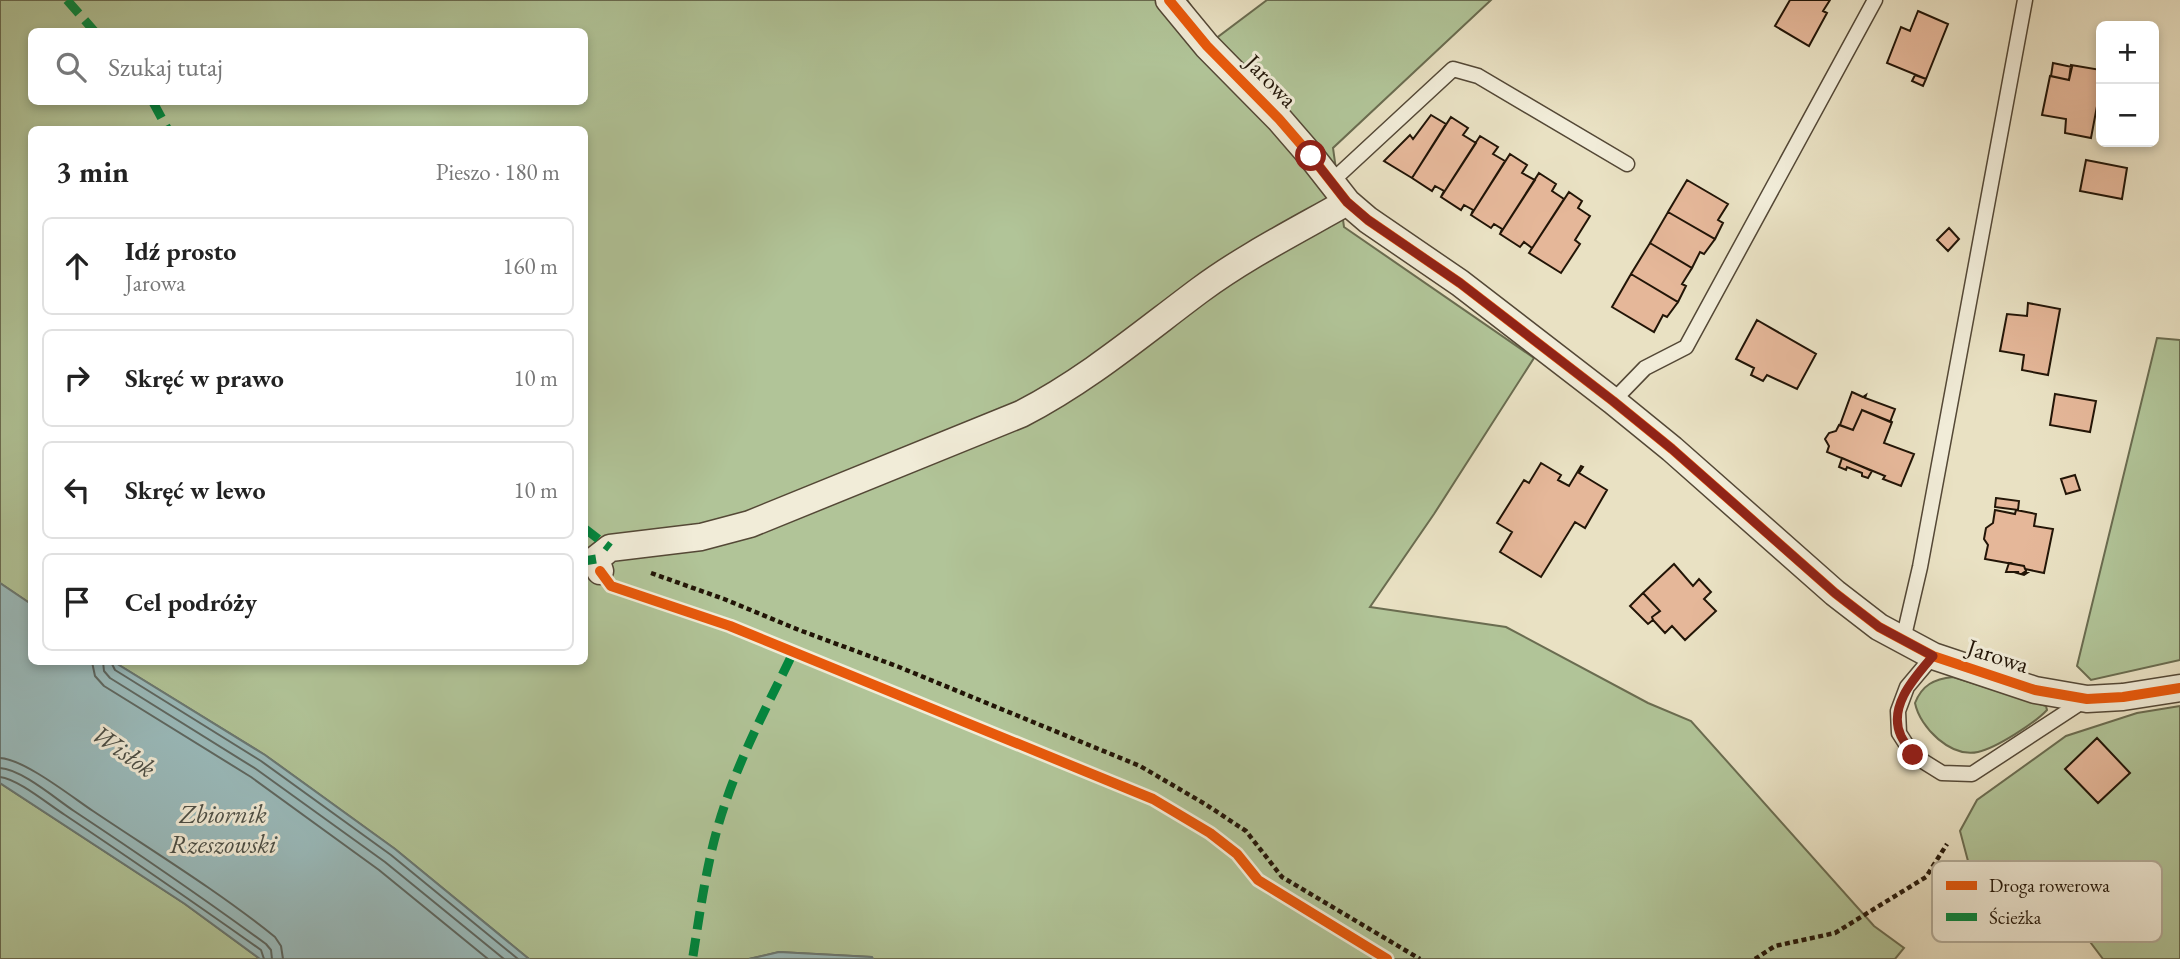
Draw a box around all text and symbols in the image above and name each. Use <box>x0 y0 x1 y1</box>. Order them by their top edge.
map controls <box>2096 21 2159 147</box>
button: + <box>2096 21 2159 84</box>
search box <box>28 28 588 105</box>
street label: Jarowa <box>1237 46 1305 114</box>
icon: search <box>52 48 90 86</box>
text: Szukaj tutaj <box>108 50 223 84</box>
button: − <box>2096 84 2159 147</box>
route start <box>1295 140 1326 171</box>
text: 3 min <box>56 152 129 191</box>
text: Pieszo · 180 m <box>436 157 560 187</box>
text: Idź prosto <box>125 234 236 268</box>
icon: ahead <box>58 247 96 285</box>
text: 160 m <box>502 251 558 281</box>
text: Jarowa <box>125 268 185 298</box>
icon: right <box>58 359 96 397</box>
text: Skręć w prawo <box>125 361 284 395</box>
text: 10 m <box>513 363 558 393</box>
icon: left <box>58 471 96 509</box>
text: Skręć w lewo <box>125 473 266 507</box>
text: 10 m <box>513 475 558 505</box>
icon: arrive <box>58 583 96 621</box>
text: Cel podróży <box>125 585 257 619</box>
street label: Jarowa <box>1962 630 2033 680</box>
water label: Wisłok <box>85 717 163 785</box>
route end <box>1897 739 1928 770</box>
water label: Zbiornik Rzeszowski <box>169 797 278 861</box>
legend <box>1932 861 2162 942</box>
text: Droga rowerowa <box>1989 873 2110 898</box>
text: Ścieżka <box>1989 905 2042 930</box>

